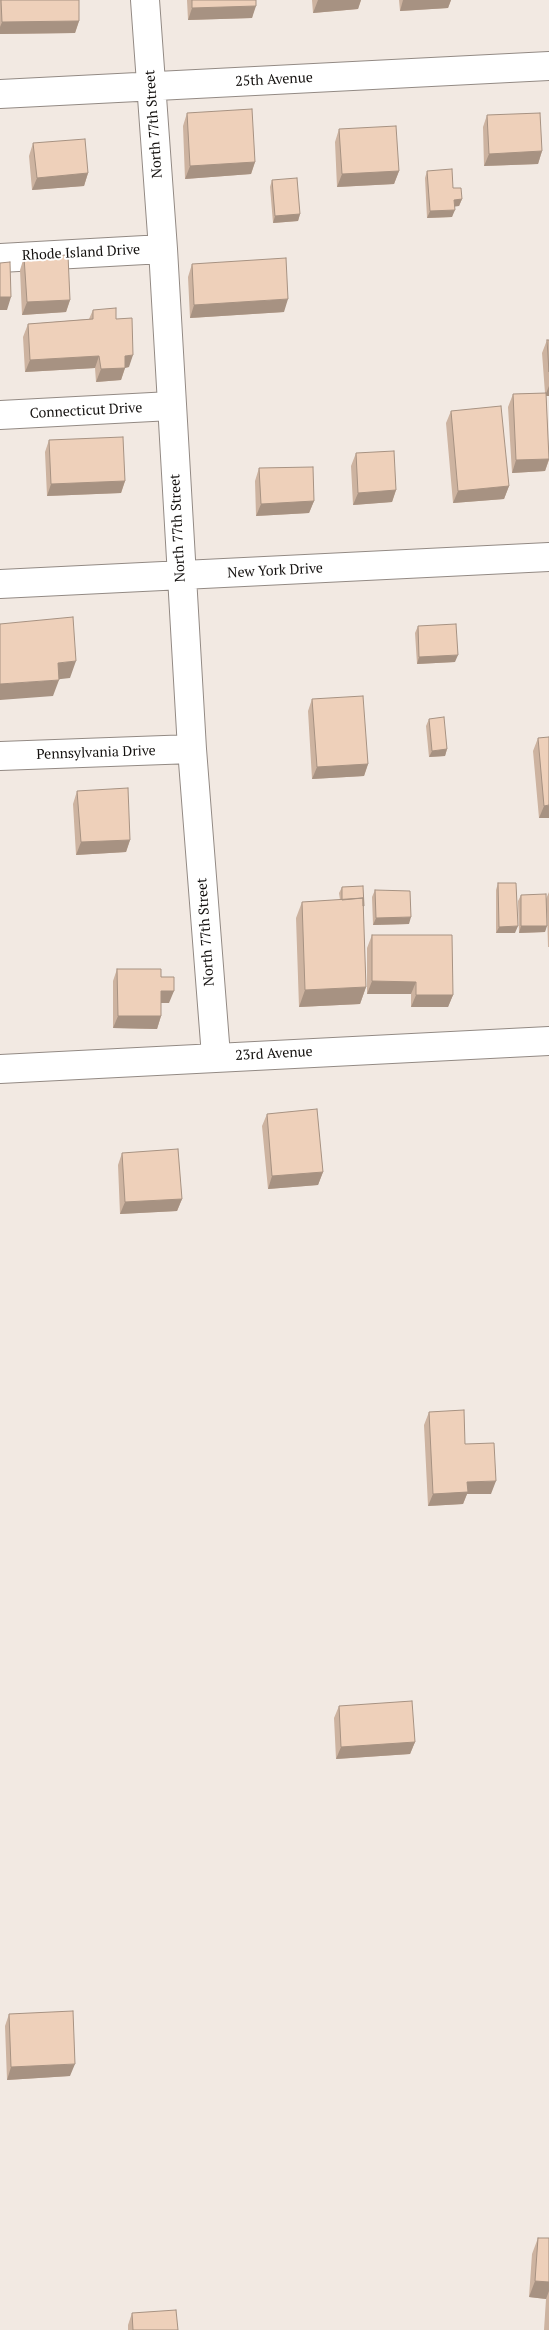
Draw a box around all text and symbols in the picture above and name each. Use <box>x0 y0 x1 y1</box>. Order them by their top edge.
street label: North 77th Street <box>142 69 166 179</box>
street label: 25th Avenue <box>235 70 313 90</box>
street label: Rhode Island Drive <box>22 242 140 264</box>
street label: Connecticut Drive <box>29 400 143 422</box>
street label: North 77th Street <box>167 473 189 583</box>
street label: New York Drive <box>227 560 323 582</box>
street label: Pennsylvania Drive <box>36 743 156 763</box>
street label: North 77th Street <box>194 877 218 987</box>
street label: 23rd Avenue <box>235 1044 313 1064</box>

